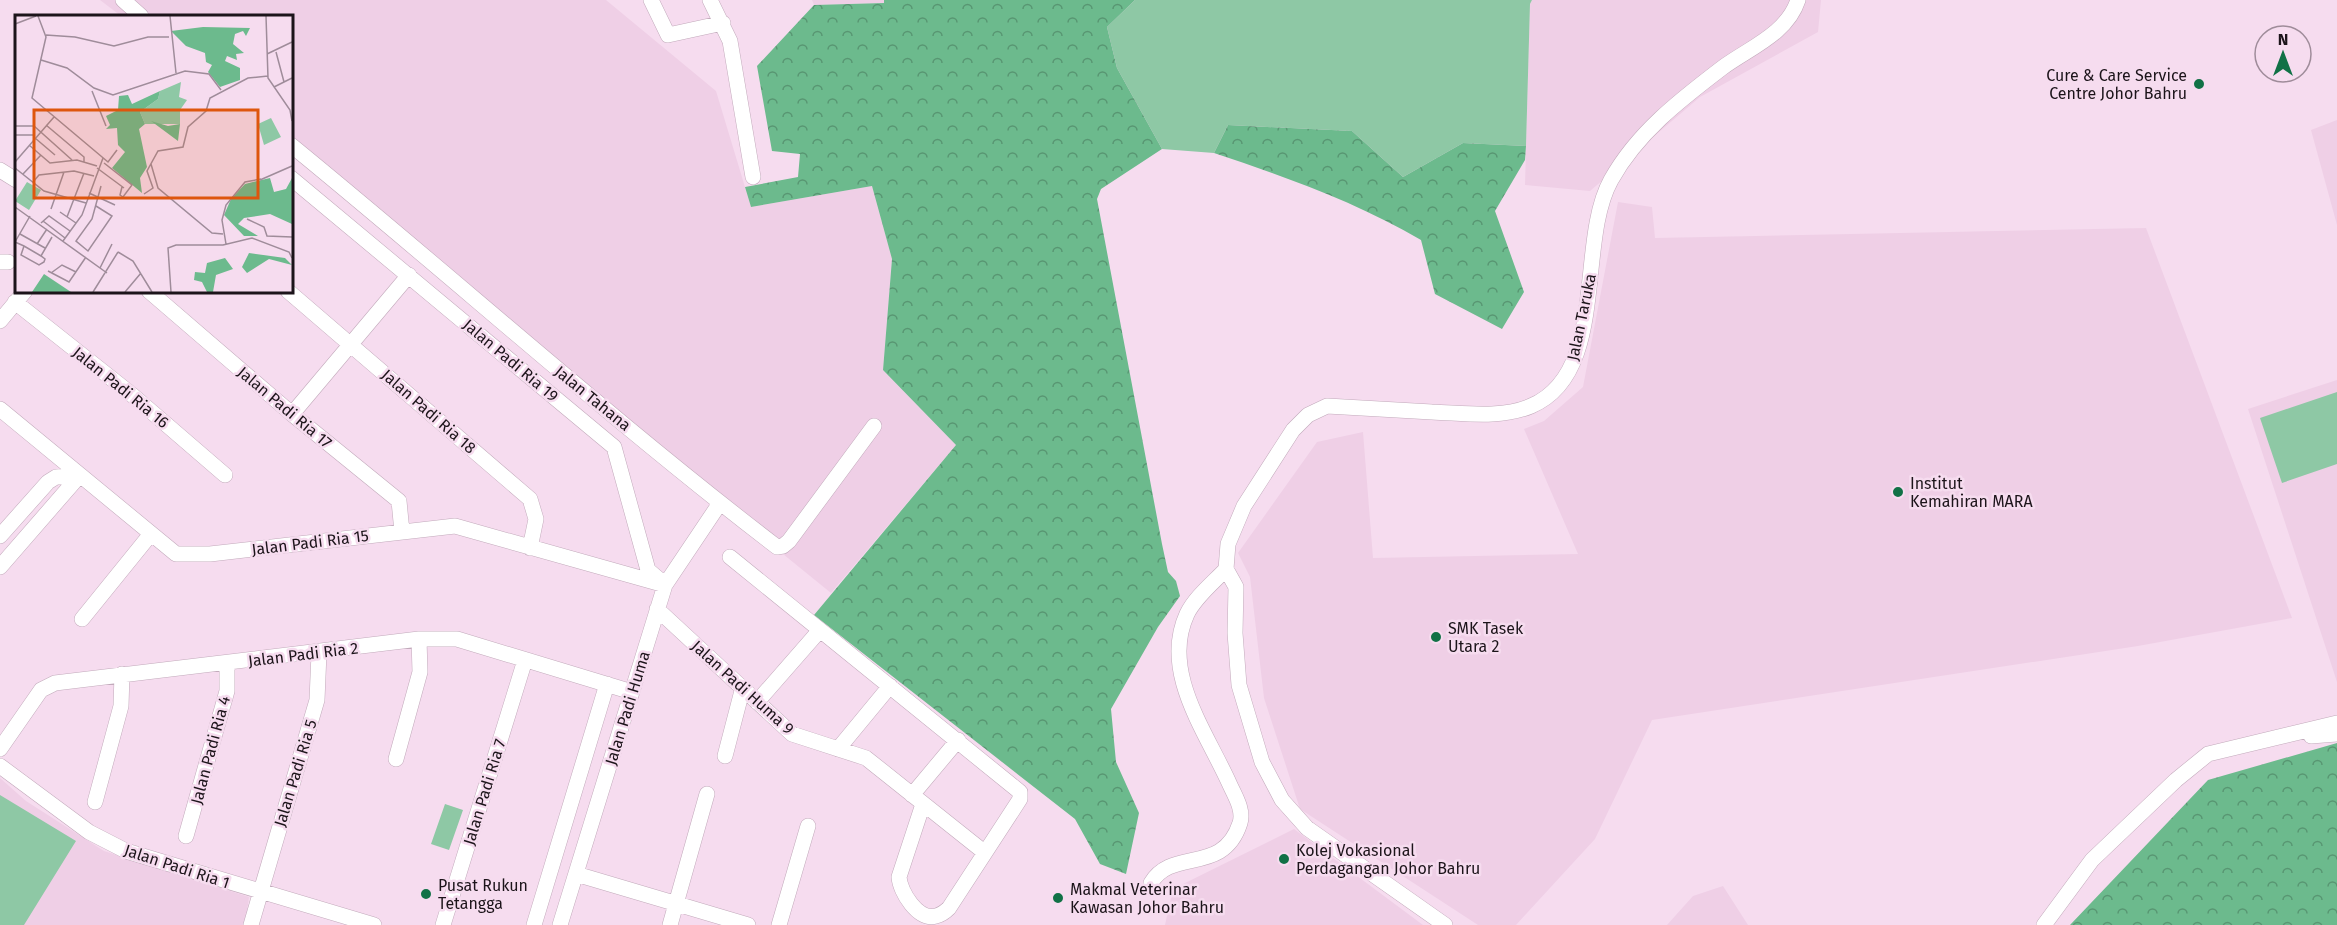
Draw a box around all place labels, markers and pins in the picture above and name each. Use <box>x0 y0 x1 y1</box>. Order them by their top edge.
place label: Cure & Care Service Centre Johor Bahru <box>2046 66 2187 103</box>
marker: Cure & Care Service Centre Johor Bahru <box>2192 77 2206 91</box>
place label: Institut Kemahiran MARA <box>1910 474 2033 511</box>
marker: Institut Kemahiran MARA <box>1891 485 1905 499</box>
place label: SMK Tasek Utara 2 <box>1448 619 1524 656</box>
marker: SMK Tasek Utara 2 <box>1429 630 1443 644</box>
place label: Kolej Vokasional Perdagangan Johor Bahru <box>1296 841 1480 878</box>
marker: Kolej Vokasional Perdagangan Johor Bahru <box>1277 852 1291 866</box>
place label: Pusat Rukun Tetangga <box>438 876 528 913</box>
place label: Makmal Veterinar Kawasan Johor Bahru <box>1070 880 1224 917</box>
marker: Pusat Rukun Tetangga <box>419 887 433 901</box>
marker: Makmal Veterinar Kawasan Johor Bahru <box>1051 891 1065 905</box>

